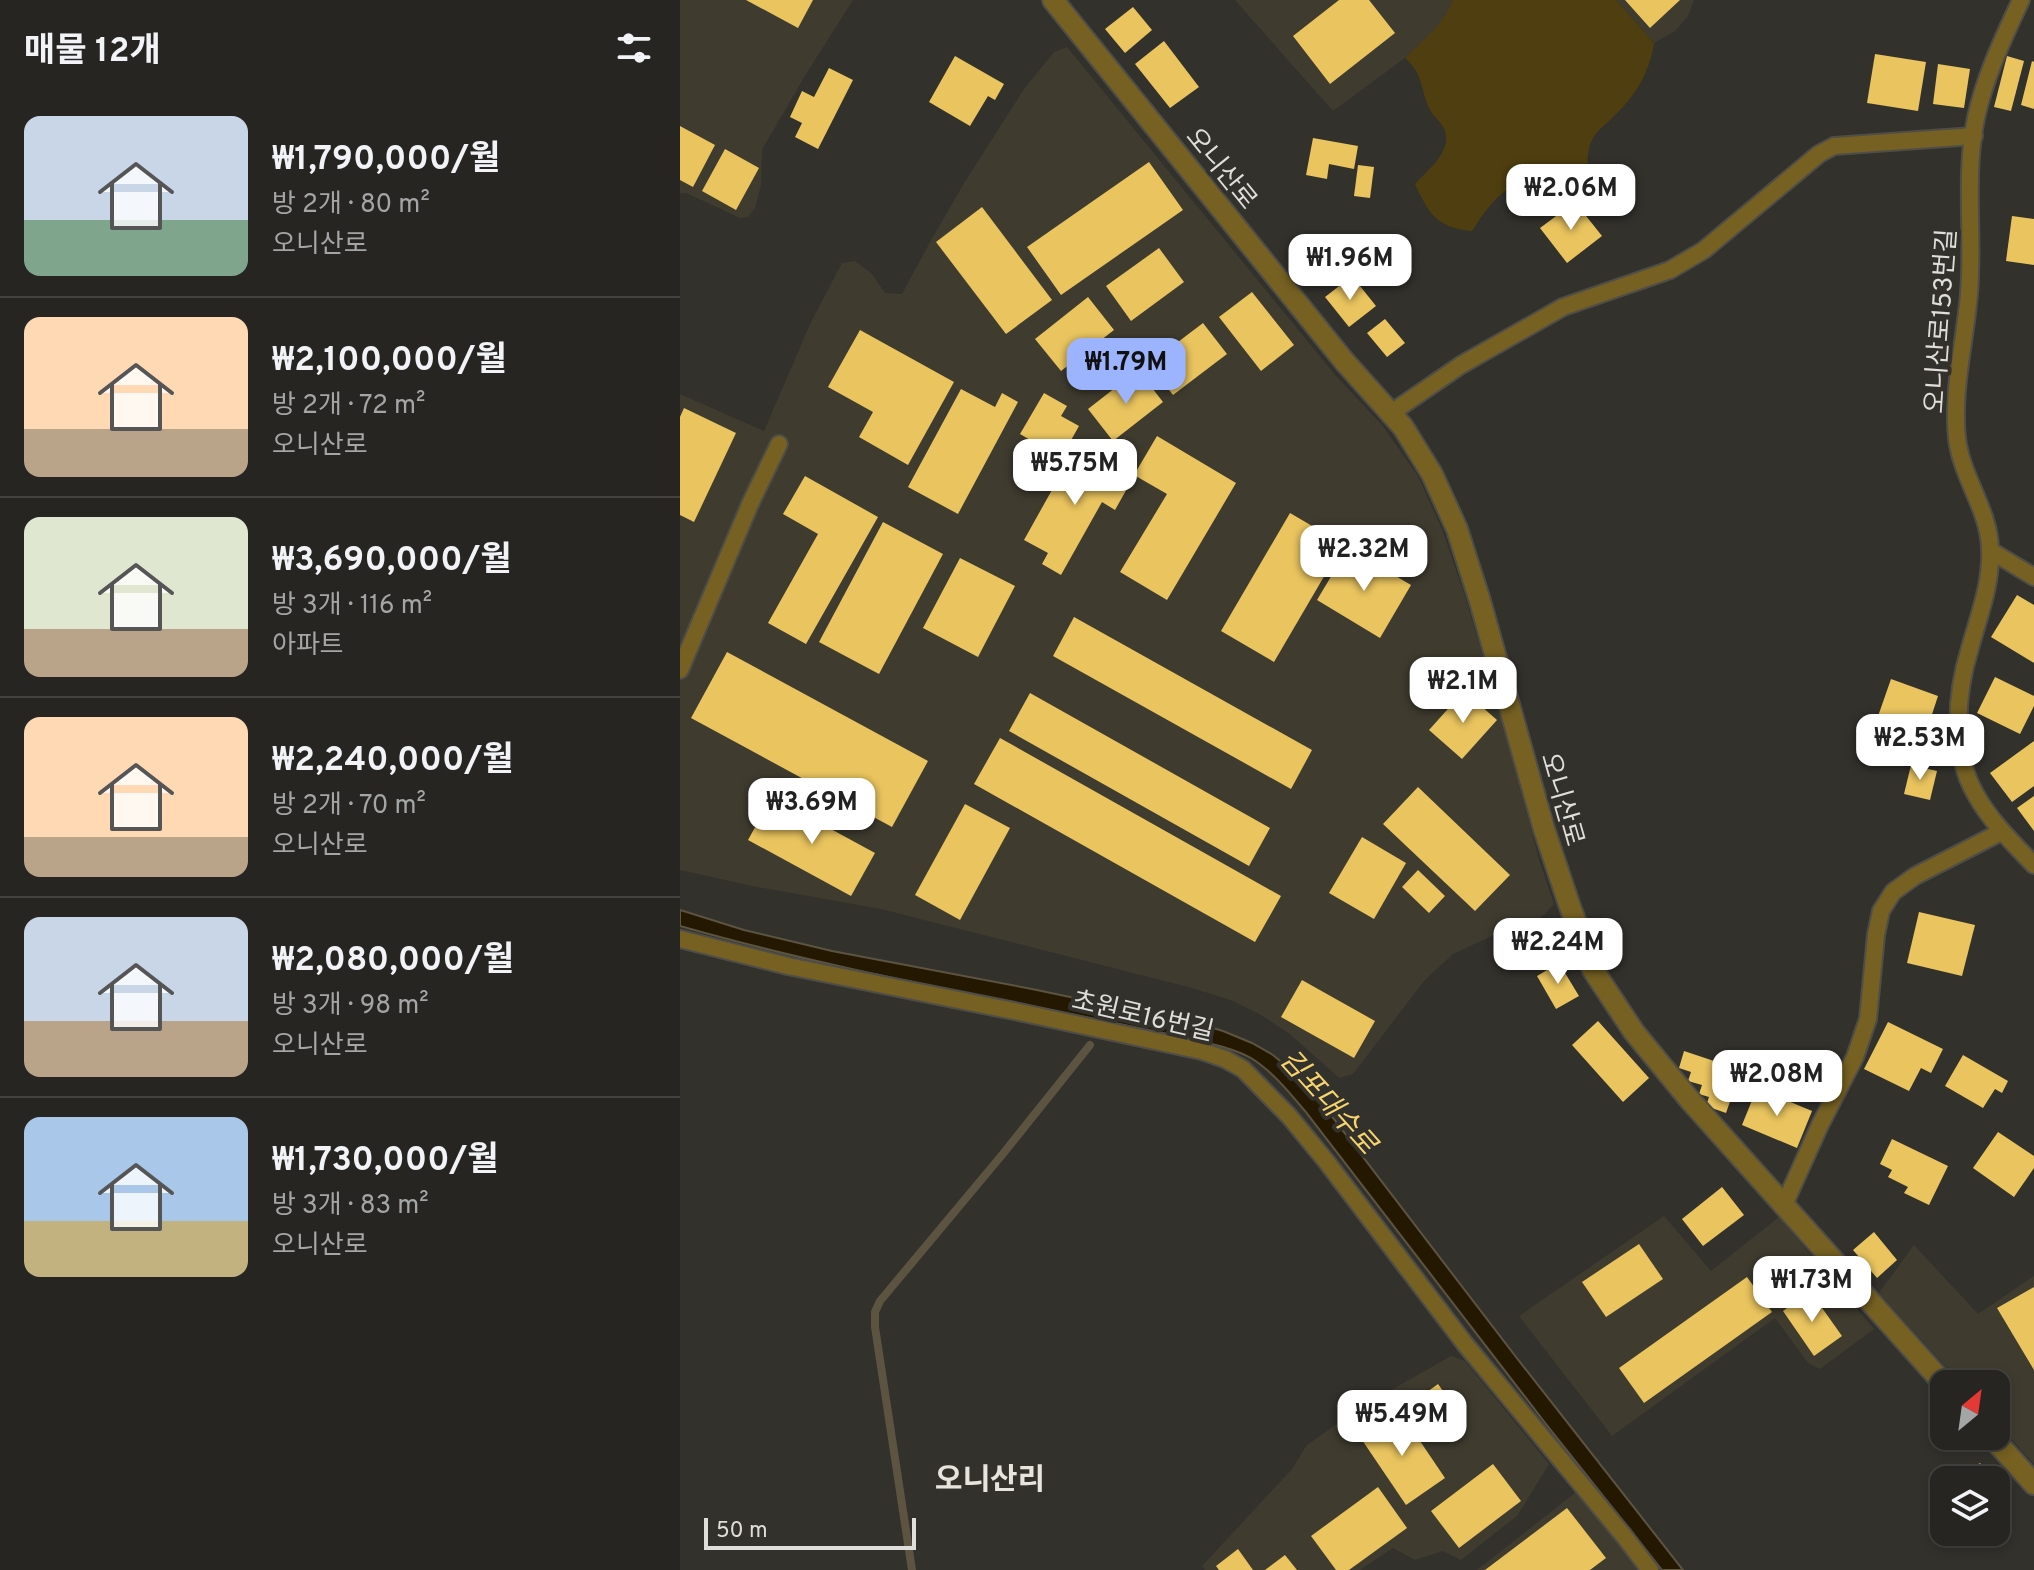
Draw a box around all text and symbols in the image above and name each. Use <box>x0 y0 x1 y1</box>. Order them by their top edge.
icon: filters <box>612 26 656 70</box>
text: 매물 12개 <box>24 31 161 74</box>
street label: 오니산로 <box>1177 122 1263 217</box>
text: ₩1,790,000/월 <box>272 139 500 182</box>
icon: home <box>88 148 184 244</box>
pin: ₩2.06M <box>1506 164 1636 232</box>
text: ₩2.06M <box>1524 173 1618 206</box>
text: 방 2개 · 80 m² <box>272 189 430 222</box>
street label: 오니산로153번길 <box>1920 228 1965 415</box>
text: 오니산로 <box>272 229 368 262</box>
pin: ₩1.96M <box>1285 234 1415 302</box>
text: ₩1.96M <box>1307 243 1393 276</box>
pin: ₩1.79M <box>1061 338 1191 406</box>
text: ₩2,100,000/월 <box>272 340 507 383</box>
text: ₩1.79M <box>1085 347 1167 380</box>
icon: home <box>88 349 184 445</box>
text: 방 2개 · 72 m² <box>272 390 426 423</box>
text: 오니산로 <box>272 430 368 463</box>
pin: ₩5.75M <box>1010 439 1140 507</box>
text: ₩5.75M <box>1031 448 1119 481</box>
pin: ₩2.32M <box>1299 525 1429 593</box>
text: ₩2.32M <box>1318 534 1410 567</box>
text: ₩3,690,000/월 <box>272 540 512 583</box>
icon: home <box>88 549 184 645</box>
text: 방 3개 · 116 m² <box>272 590 432 623</box>
text: 아파트 <box>272 630 344 663</box>
pin: ₩2.1M <box>1407 657 1519 725</box>
text: ₩2.1M <box>1428 666 1498 699</box>
pin: ₩2.53M <box>1855 714 1985 782</box>
text: ₩2.53M <box>1874 723 1966 756</box>
text: ₩2,240,000/월 <box>272 740 513 783</box>
icon: home <box>88 749 184 845</box>
street label: 오니산로 <box>1532 749 1590 850</box>
pin: ₩3.69M <box>747 778 877 846</box>
text: ₩3.69M <box>766 787 858 820</box>
text: 방 2개 · 70 m² <box>272 790 426 823</box>
text: 오니산로 <box>272 830 368 863</box>
pin: ₩2.24M <box>1493 918 1623 986</box>
text: ₩2.24M <box>1512 927 1604 960</box>
text: ₩2,080,000/월 <box>272 940 514 983</box>
icon: home <box>88 949 184 1045</box>
street label: 초원로16번길 <box>1068 985 1217 1050</box>
text: 방 3개 · 98 m² <box>272 990 429 1023</box>
text: 오니산로 <box>272 1030 368 1063</box>
water label: 김포대수로 <box>1270 1043 1384 1164</box>
pin: ₩2.08M <box>1712 1050 1842 1118</box>
text: ₩2.08M <box>1730 1059 1824 1092</box>
text: ₩1,730,000/월 <box>272 1140 499 1183</box>
icon: home <box>88 1149 184 1245</box>
text: 방 3개 · 83 m² <box>272 1190 429 1223</box>
text: 오니산로 <box>272 1230 368 1263</box>
pin: ₩1.73M <box>1747 1256 1877 1324</box>
text: ₩1.73M <box>1771 1265 1853 1298</box>
north arrow <box>1930 1370 2010 1450</box>
map controls <box>1930 1370 2010 1546</box>
pin: ₩5.49M <box>1337 1390 1467 1458</box>
text: ₩5.49M <box>1355 1399 1449 1432</box>
district label: 오니산리 <box>935 1463 1045 1500</box>
button: layers <box>1930 1466 2010 1546</box>
scale bar <box>704 1514 916 1550</box>
text: 50 m <box>716 1518 768 1545</box>

